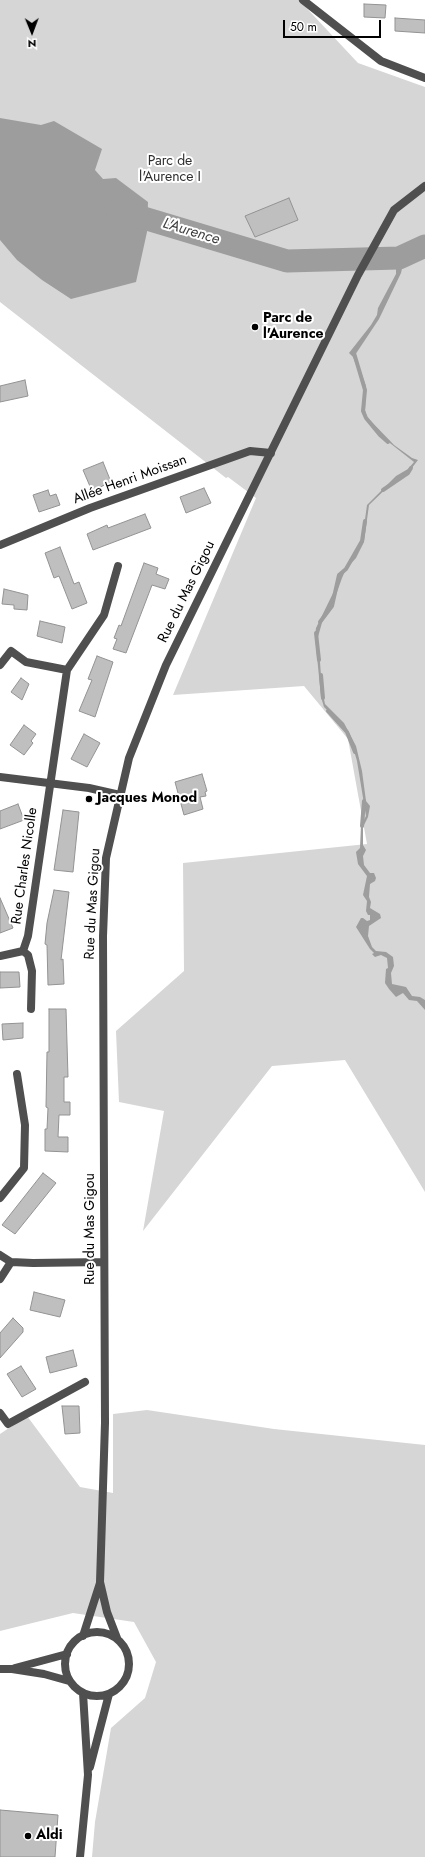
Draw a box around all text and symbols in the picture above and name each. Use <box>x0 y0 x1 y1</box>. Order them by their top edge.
north arrow <box>12 12 52 52</box>
scale bar <box>285 12 383 38</box>
text: 50 m <box>290 18 317 36</box>
text: N <box>28 36 37 52</box>
park label: Parc de l'Aurence I <box>139 154 201 186</box>
water label: L'Aurence <box>160 215 222 249</box>
place label: Parc de l'Aurence <box>263 311 324 344</box>
marker: Parc de l'Aurence <box>250 322 260 332</box>
street label: Allée Henri Moissan <box>71 452 189 508</box>
street label: Rue du Mas Gigou <box>155 538 219 646</box>
place label: Jacques Monod <box>97 791 197 807</box>
marker: Jacques Monod <box>84 794 94 804</box>
street label: Rue Charles Nicolle <box>8 806 42 926</box>
street label: Rue du Mas Gigou <box>82 848 104 960</box>
street label: Rue du Mas Gigou <box>83 1173 99 1285</box>
place label: Aldi <box>36 1828 63 1844</box>
marker: Aldi <box>23 1831 33 1841</box>

